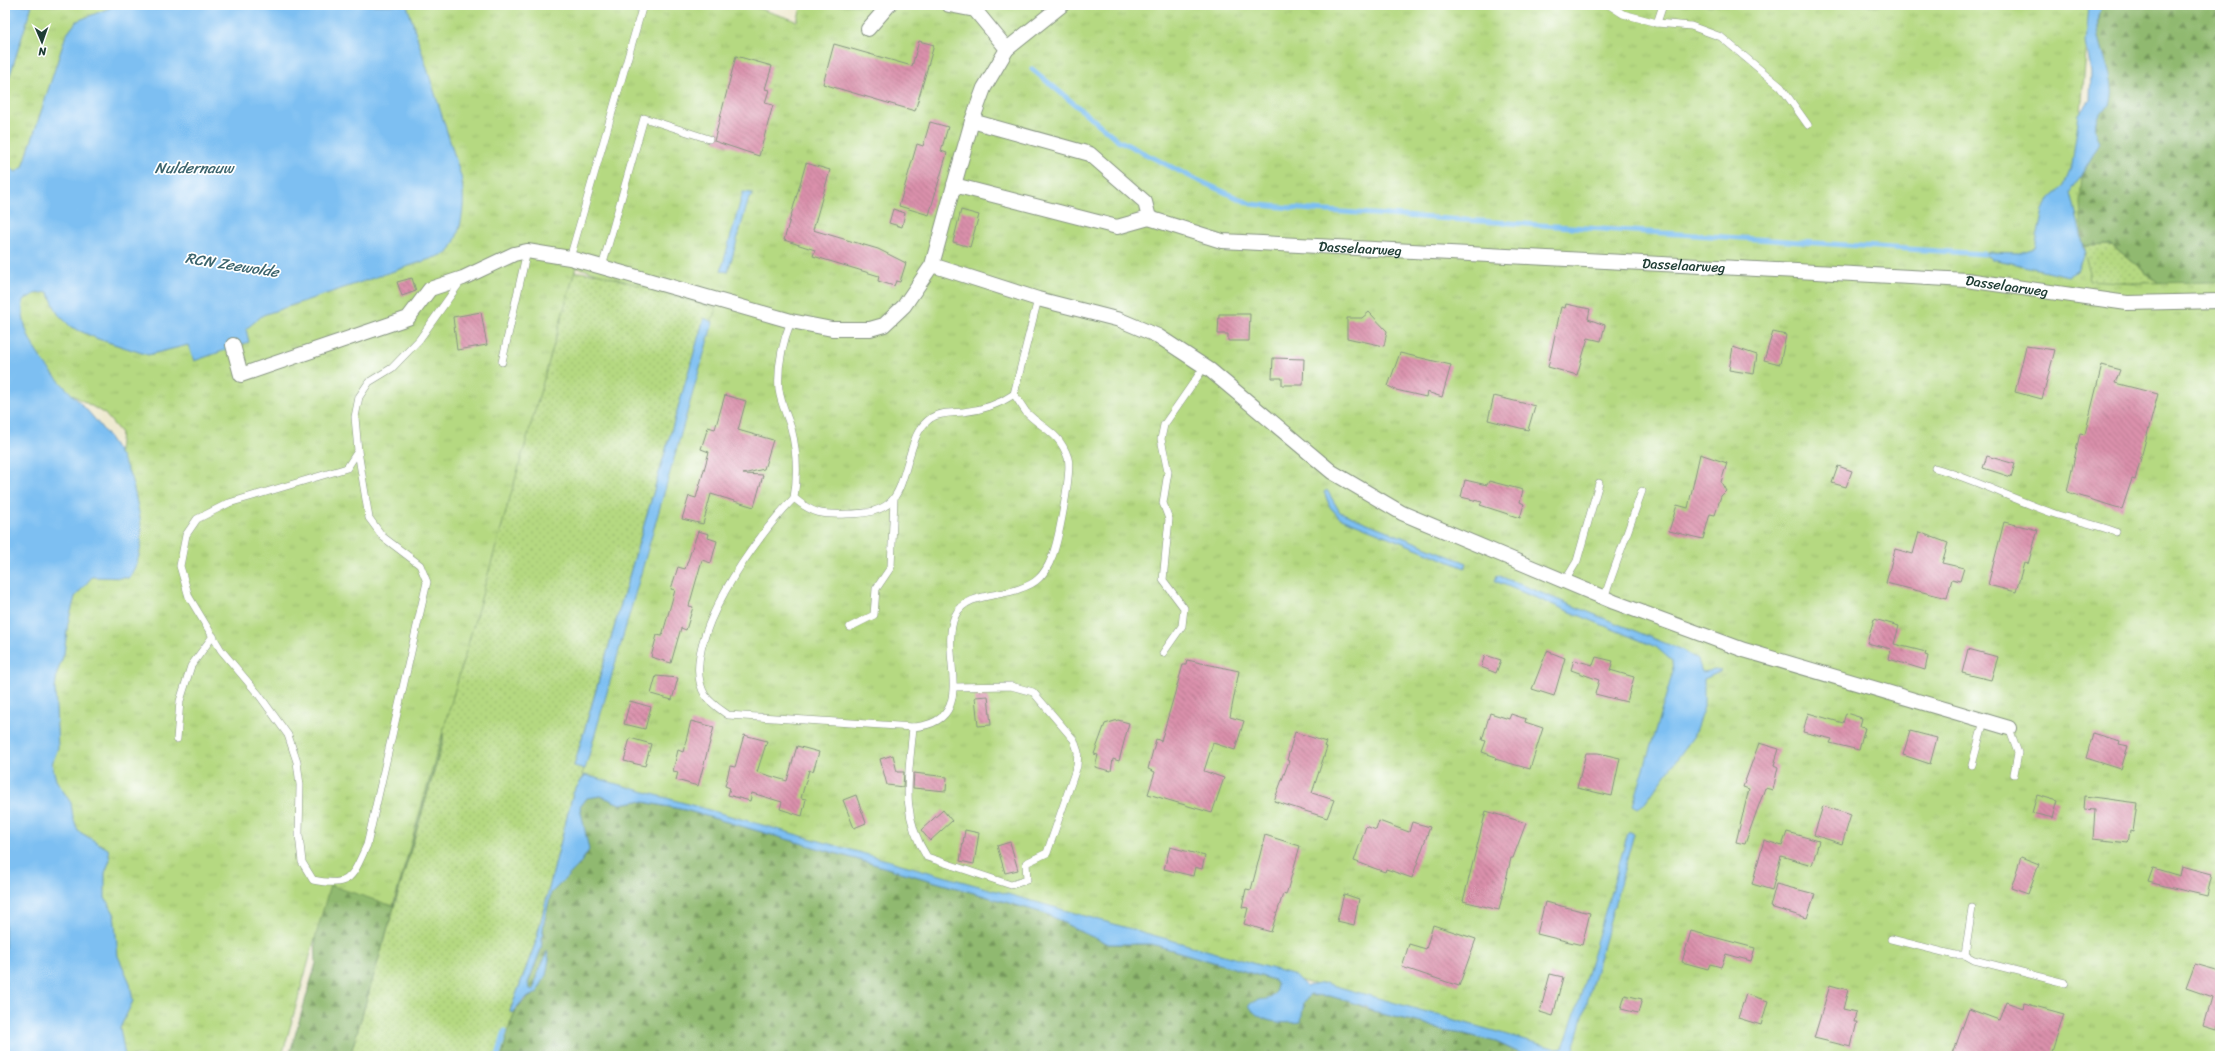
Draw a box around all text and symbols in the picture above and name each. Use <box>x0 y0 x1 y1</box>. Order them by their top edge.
north arrow <box>22 22 62 62</box>
text: N <box>38 42 47 61</box>
water label: Nuldernauw <box>155 155 235 181</box>
street label: Dasselaarweg <box>1318 234 1403 263</box>
water label: RCN Zeewolde <box>183 245 282 285</box>
street label: Dasselaarweg <box>1642 251 1726 280</box>
street label: Dasselaarweg <box>1964 267 2050 304</box>

